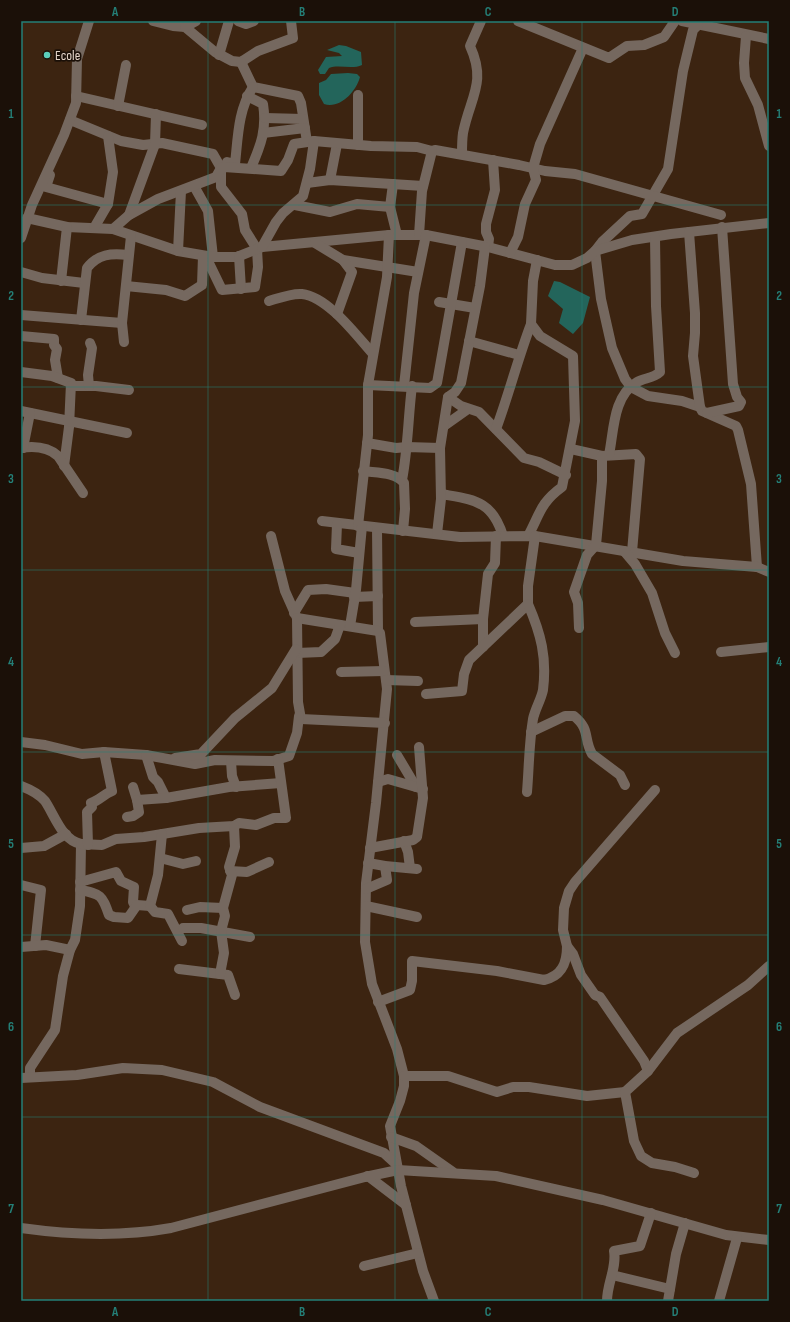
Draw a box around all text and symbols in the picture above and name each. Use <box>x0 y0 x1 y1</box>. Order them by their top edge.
text: A <box>111 4 119 20</box>
text: B <box>299 4 305 20</box>
text: C <box>485 4 492 20</box>
text: D <box>672 4 679 20</box>
place label: Ecole <box>55 47 80 64</box>
marker: Ecole <box>42 50 52 60</box>
text: 1 <box>8 106 14 122</box>
text: 1 <box>776 106 782 122</box>
text: 2 <box>8 288 14 304</box>
text: 2 <box>776 288 782 304</box>
text: 3 <box>8 471 14 487</box>
text: 3 <box>776 471 782 487</box>
text: 4 <box>8 654 14 670</box>
text: 4 <box>776 654 782 670</box>
text: 5 <box>8 836 14 852</box>
text: 5 <box>776 836 782 852</box>
text: 6 <box>8 1019 14 1035</box>
text: 6 <box>776 1019 782 1035</box>
text: 7 <box>8 1201 14 1217</box>
text: 7 <box>776 1201 782 1217</box>
text: A <box>111 1304 119 1320</box>
text: B <box>299 1304 305 1320</box>
text: C <box>485 1304 492 1320</box>
text: D <box>672 1304 679 1320</box>

